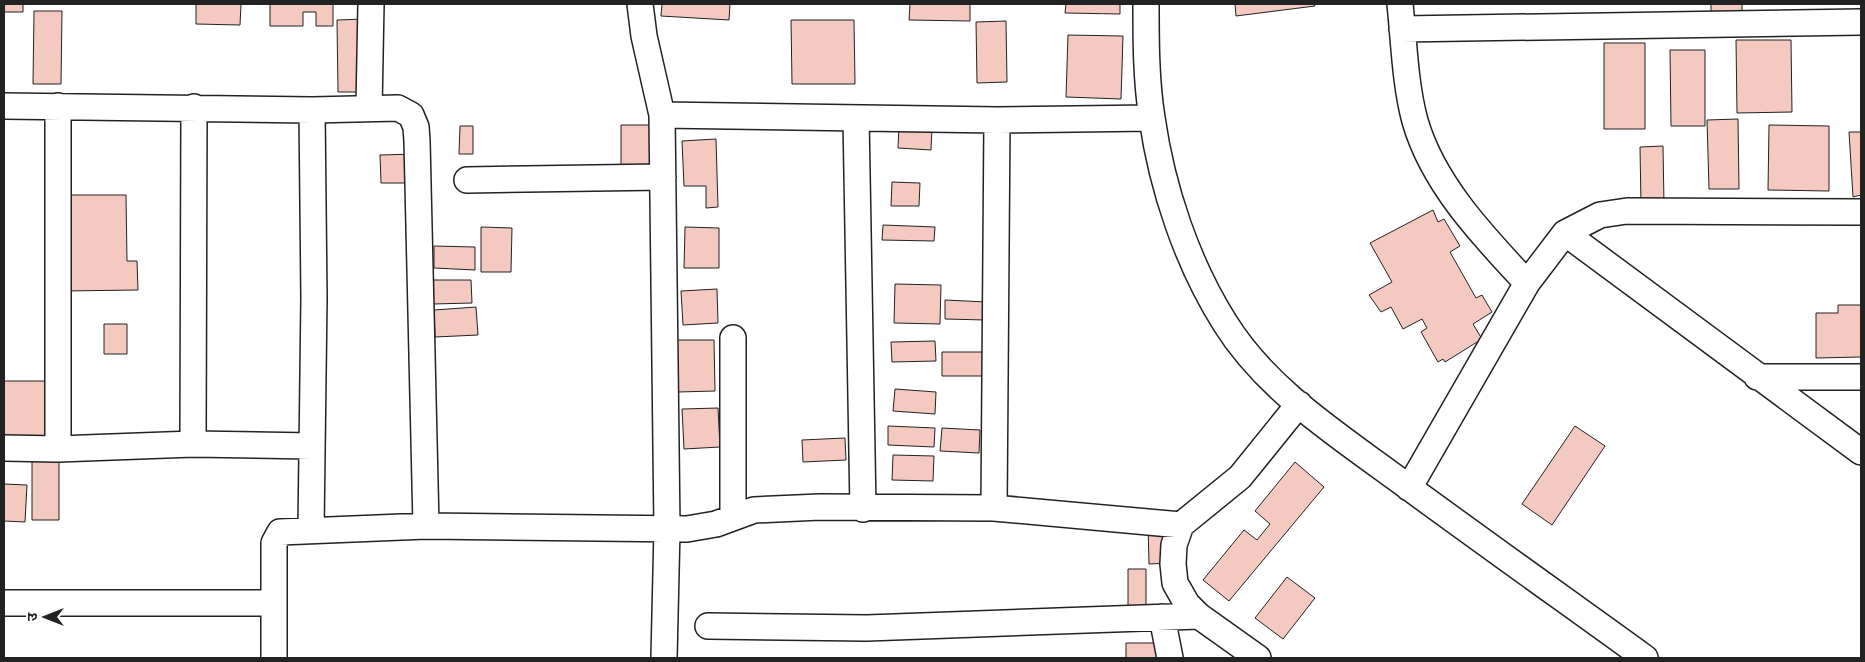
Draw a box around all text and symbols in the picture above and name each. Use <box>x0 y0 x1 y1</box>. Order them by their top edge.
north arrow <box>20 592 70 642</box>
text: उ <box>22 612 42 621</box>

